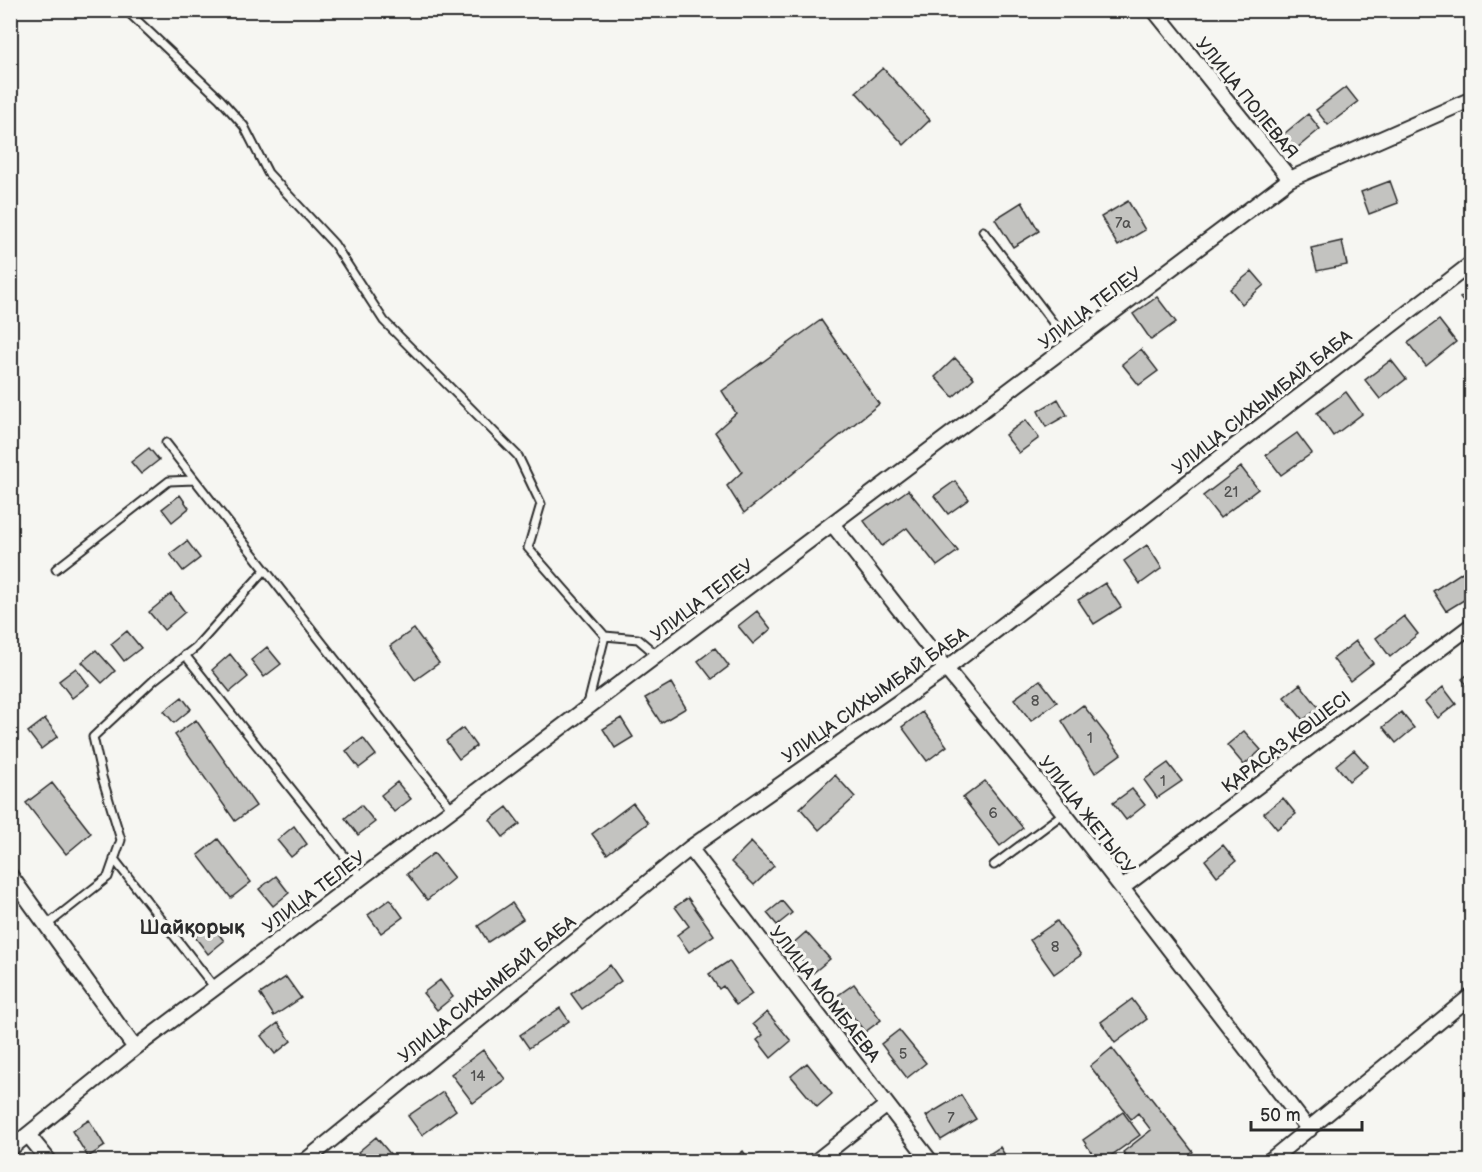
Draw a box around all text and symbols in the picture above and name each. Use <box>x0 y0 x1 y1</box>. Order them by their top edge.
street label: УЛИЦА ПОЛЕВАЯ <box>1191 33 1302 163</box>
house number: 7а <box>1115 214 1131 233</box>
street label: УЛИЦА ТЕЛЕУ <box>1035 263 1146 354</box>
street label: УЛИЦА СИХЫМБАЙ БАБА <box>1168 326 1356 479</box>
house number: 21 <box>1224 483 1238 502</box>
street label: УЛИЦА ТЕЛЕУ <box>647 555 758 646</box>
street label: УЛИЦА СИХЫМБАЙ БАБА <box>778 623 972 768</box>
street label: ҚАРАСАЗ КӨШЕСІ <box>1218 687 1355 798</box>
house number: 8 <box>1031 692 1040 711</box>
house number: 1 <box>1087 729 1093 748</box>
street label: УЛИЦА ЖЕТЫСУ <box>1034 752 1139 879</box>
house number: 1 <box>1160 772 1166 791</box>
house number: 6 <box>988 804 998 823</box>
street label: УЛИЦА ТЕЛЕУ <box>259 847 370 938</box>
street label: УЛИЦА СИХЫМБАЙ БАБА <box>394 911 580 1067</box>
district label: Шайқорық <box>139 915 245 940</box>
street label: УЛИЦА МОМБАЕВА <box>765 922 884 1066</box>
house number: 8 <box>1051 938 1060 957</box>
house number: 5 <box>899 1045 907 1064</box>
house number: 14 <box>471 1067 485 1086</box>
scale bar <box>1251 1094 1362 1132</box>
text: 50 m <box>1260 1105 1301 1126</box>
house number: 7 <box>947 1109 955 1128</box>

